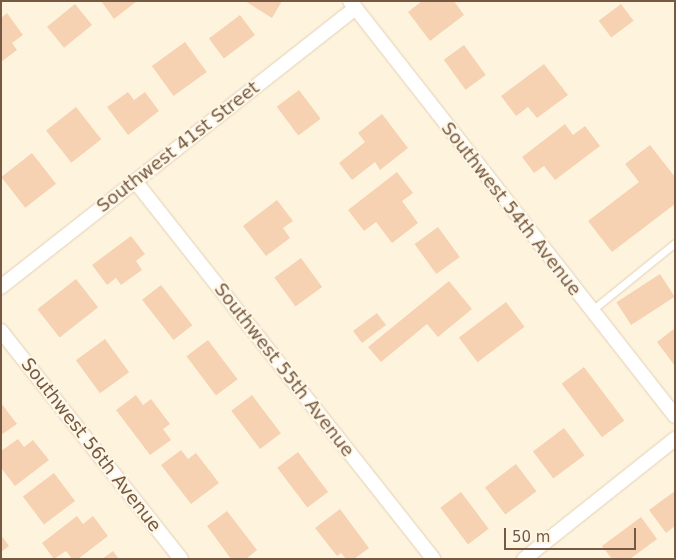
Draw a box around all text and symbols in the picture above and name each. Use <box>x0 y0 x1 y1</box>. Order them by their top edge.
street label: Southwest 41st Street <box>93 77 263 217</box>
street label: Southwest 54th Avenue <box>437 118 585 300</box>
street label: Southwest 55th Avenue <box>210 279 358 461</box>
street label: Southwest 56th Avenue <box>17 354 165 536</box>
scale bar <box>506 518 638 550</box>
text: 50 m <box>512 528 550 546</box>

